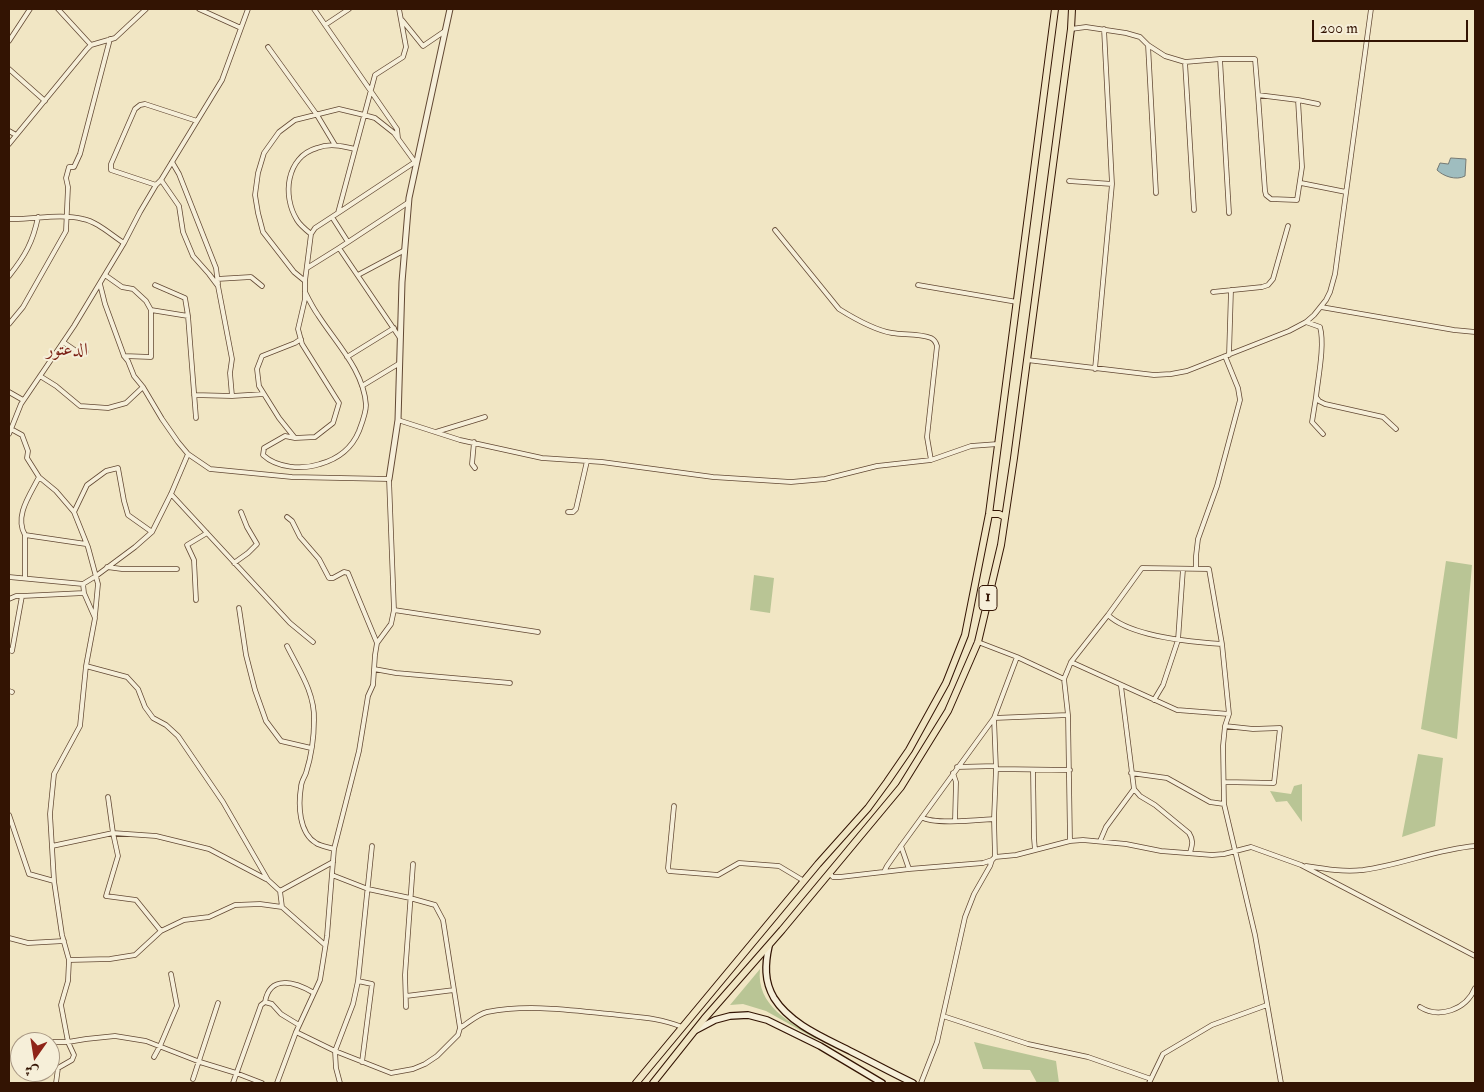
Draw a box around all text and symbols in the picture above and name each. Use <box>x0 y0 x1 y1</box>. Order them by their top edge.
scale bar <box>1314 10 1470 42</box>
text: 200 m <box>1320 19 1358 38</box>
district label: الدعتور <box>46 340 88 362</box>
road number: 1 <box>979 586 997 610</box>
north arrow <box>10 1032 60 1082</box>
text: ش <box>23 1061 40 1081</box>

